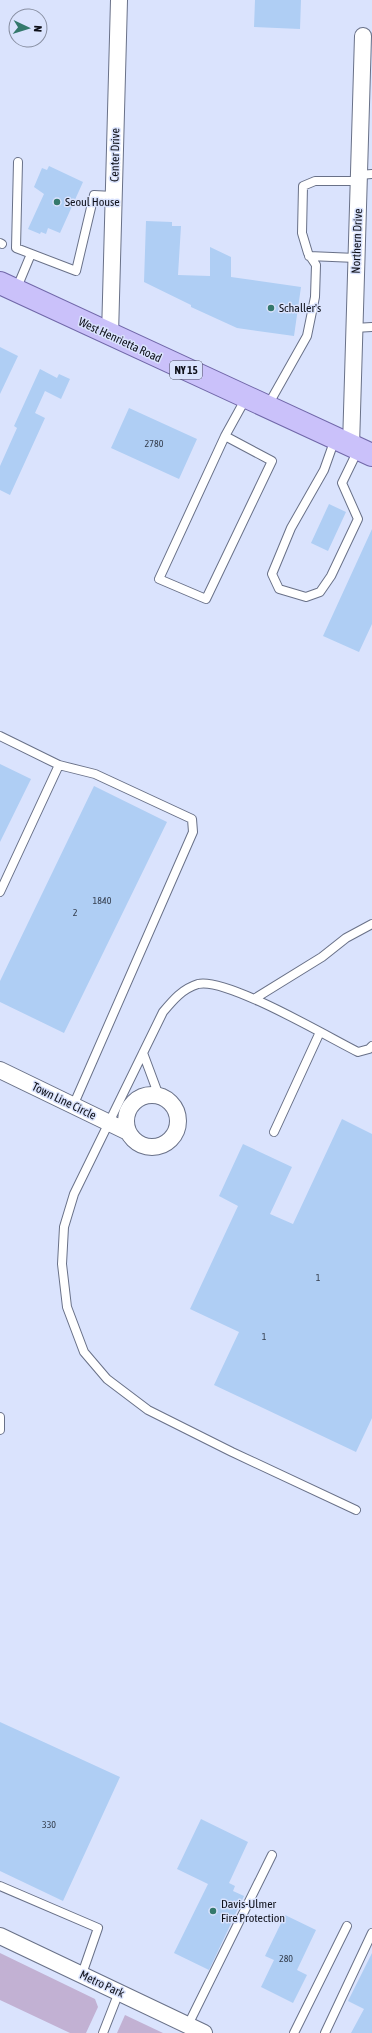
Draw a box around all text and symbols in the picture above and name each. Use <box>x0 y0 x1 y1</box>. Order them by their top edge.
north arrow <box>8 8 48 48</box>
text: N <box>32 25 44 32</box>
street label: Center Drive <box>108 128 122 182</box>
place label: Seoul House <box>65 195 120 209</box>
marker: Seoul House <box>52 197 62 207</box>
street label: Northern Drive <box>349 208 365 274</box>
place label: Schaller's <box>279 301 321 315</box>
marker: Schaller's <box>266 303 276 313</box>
street label: West Henrietta Road <box>76 315 164 365</box>
road number: NY 15 <box>170 361 202 379</box>
house number: 2780 <box>145 438 164 449</box>
house number: 1840 <box>93 895 112 906</box>
house number: 2 <box>73 907 78 918</box>
street label: Town Line Circle <box>30 1079 98 1123</box>
house number: 1 <box>316 1272 321 1283</box>
house number: 1 <box>262 1331 267 1342</box>
house number: 330 <box>42 1819 56 1830</box>
place label: Davis-Ulmer Fire Protection <box>221 1897 285 1925</box>
marker: Davis-Ulmer Fire Protection <box>208 1906 218 1916</box>
house number: 280 <box>279 1953 293 1964</box>
street label: Metro Park <box>77 1968 127 2001</box>

